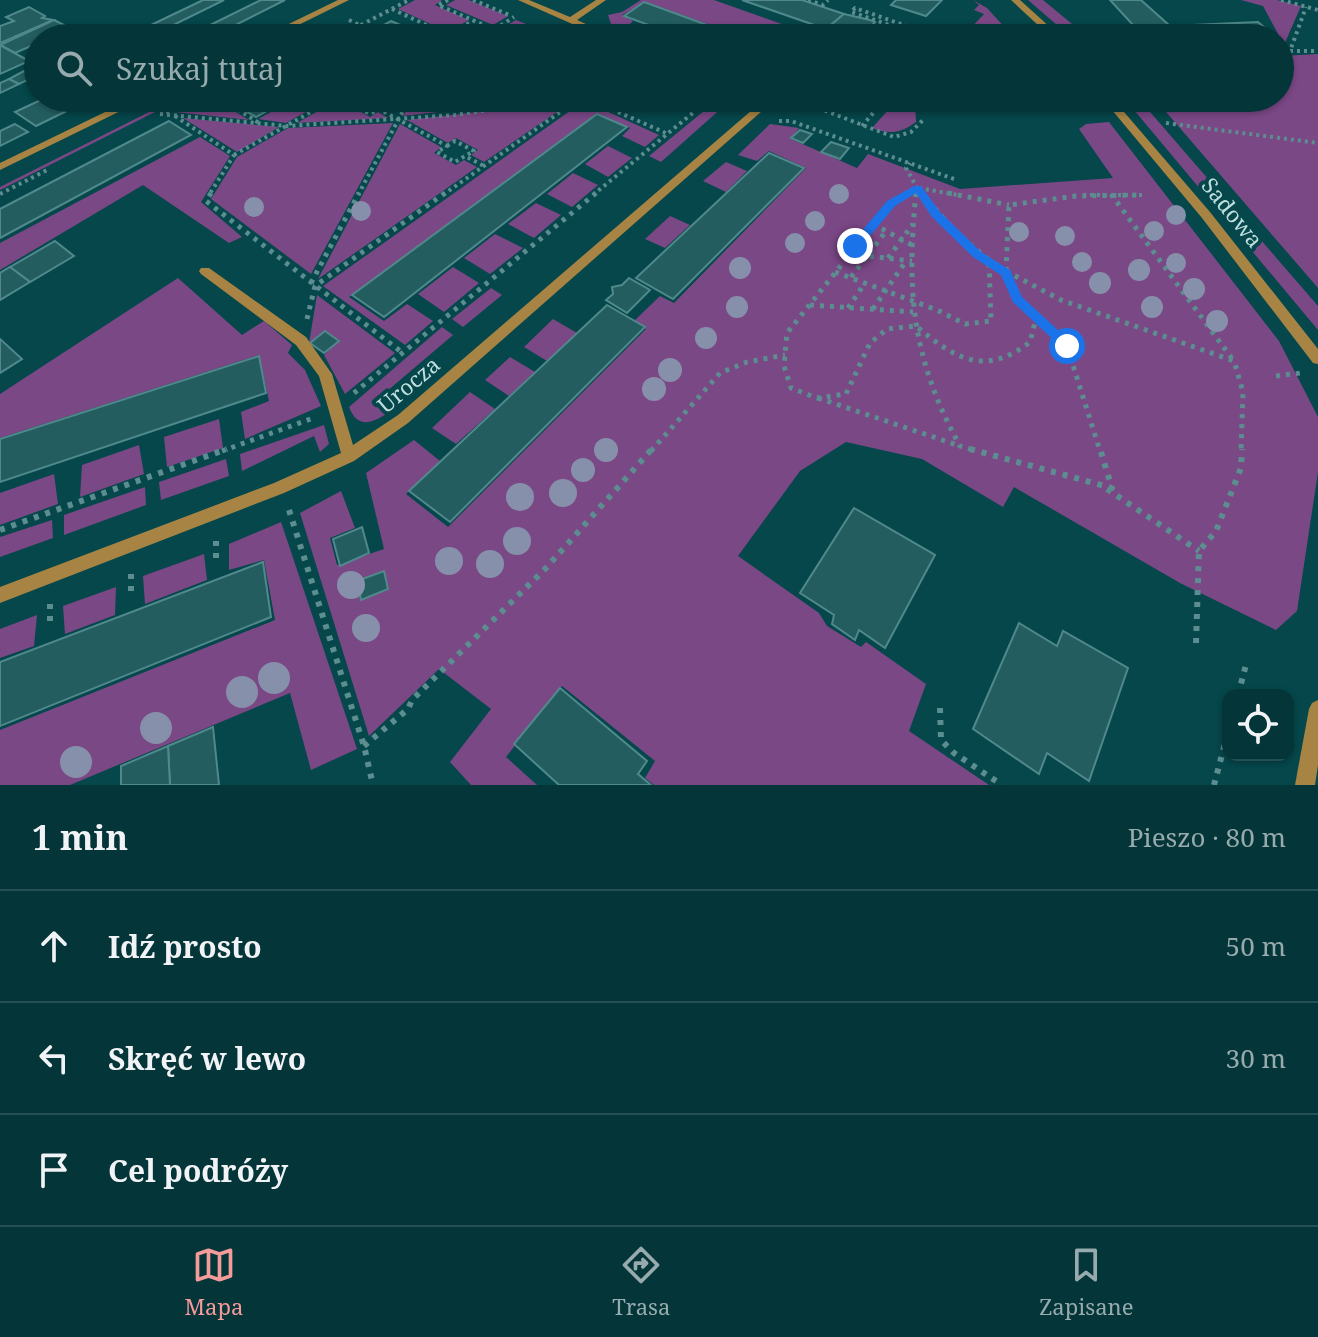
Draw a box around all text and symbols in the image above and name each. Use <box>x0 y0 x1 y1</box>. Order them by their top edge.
search box <box>24 24 1294 112</box>
icon: search <box>52 46 96 90</box>
text: Szukaj tutaj <box>116 48 284 89</box>
street label: Sadowa <box>1196 171 1270 253</box>
route end <box>837 228 873 264</box>
route start <box>1049 328 1085 364</box>
street label: Urocza <box>370 349 446 419</box>
map controls <box>1222 689 1294 761</box>
button: locate <box>1222 689 1294 761</box>
text: 1 min <box>32 814 128 860</box>
text: Pieszo · 80 m <box>1128 819 1286 855</box>
icon: ahead <box>32 924 76 968</box>
text: Idź prosto <box>108 926 262 967</box>
text: 50 m <box>1226 928 1286 964</box>
icon: left <box>32 1036 76 1080</box>
text: Skręć w lewo <box>108 1038 306 1079</box>
text: 30 m <box>1226 1040 1286 1076</box>
icon: arrive <box>32 1148 76 1192</box>
text: Cel podróży <box>108 1150 288 1191</box>
tab: Mapa <box>184 1243 243 1321</box>
tab: Trasa <box>612 1243 670 1321</box>
tab: Zapisane <box>1039 1243 1134 1321</box>

